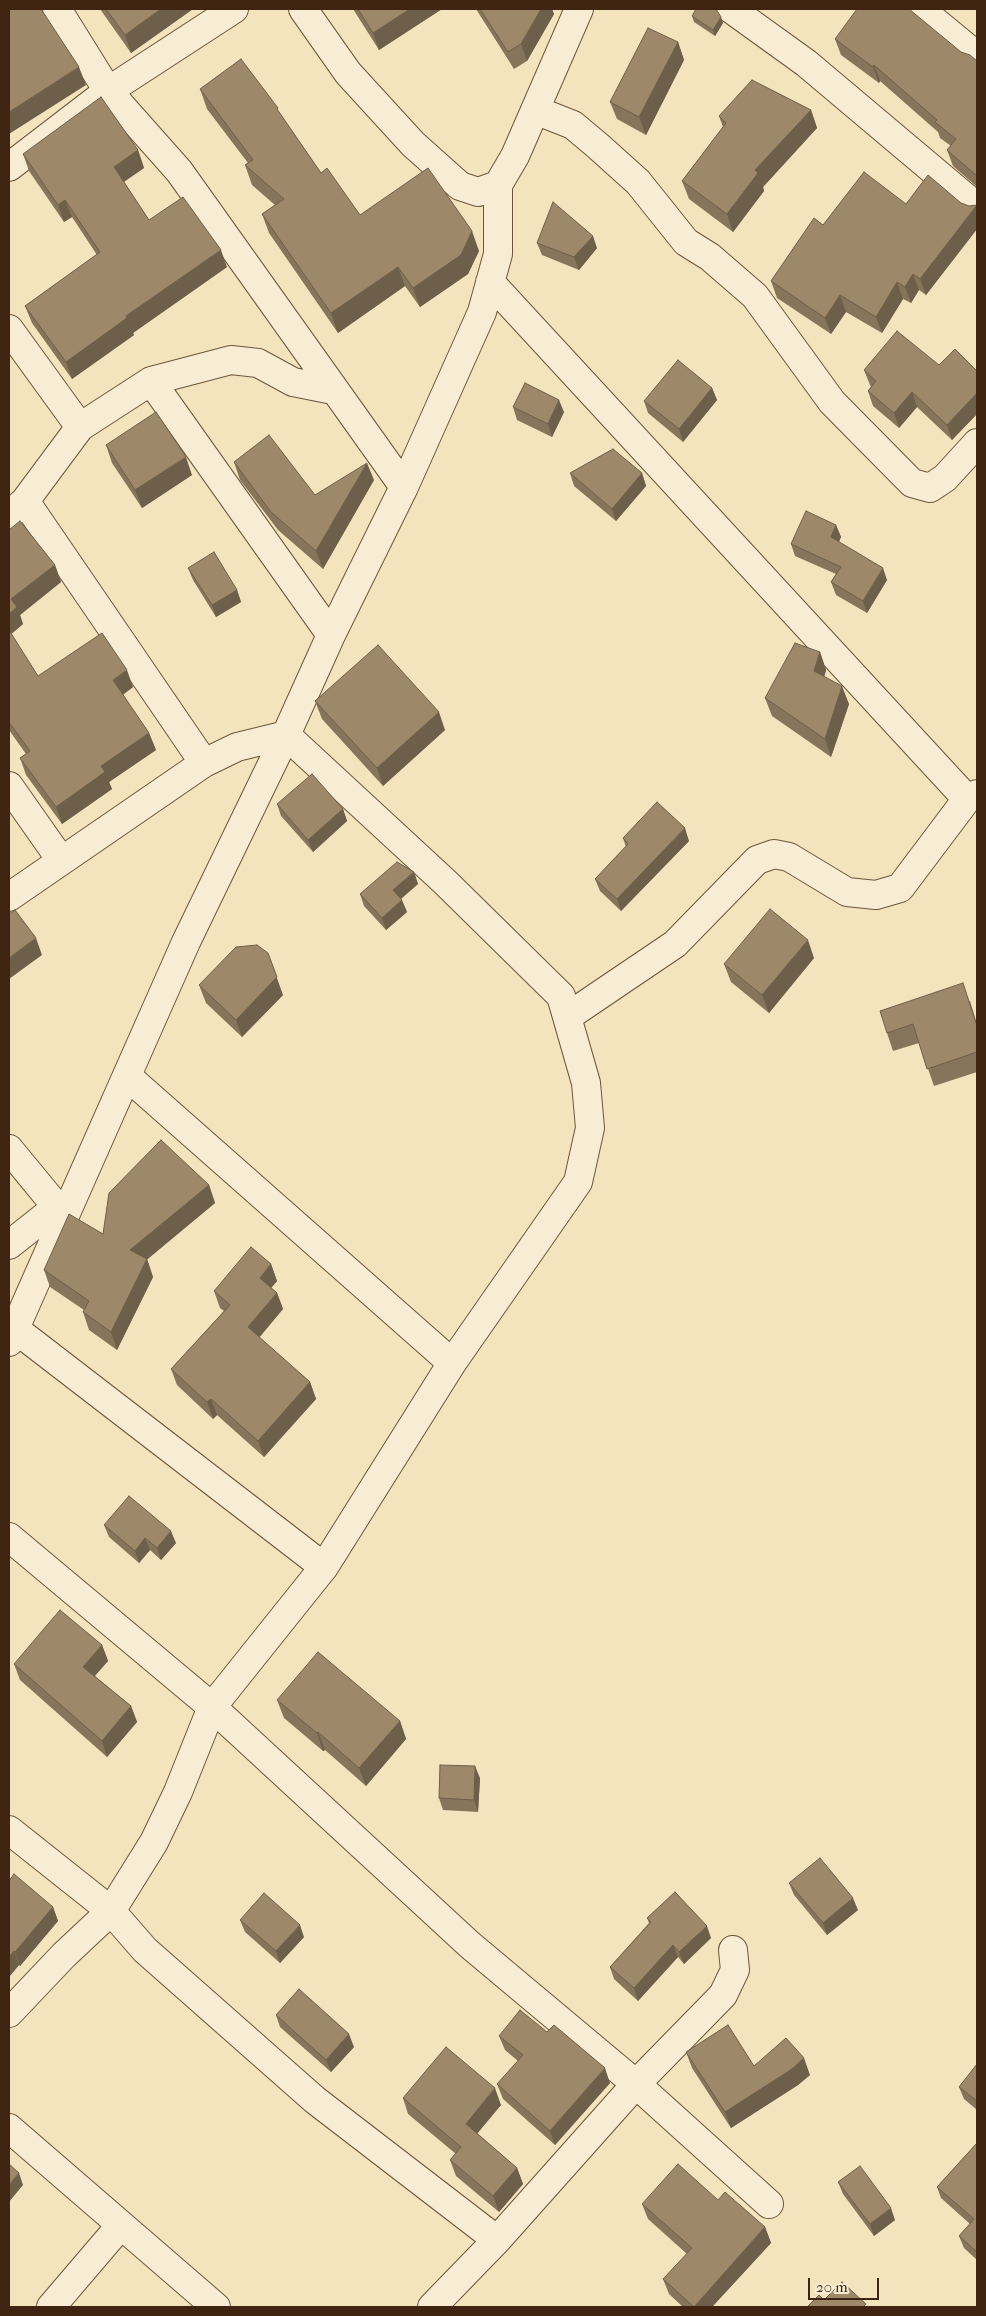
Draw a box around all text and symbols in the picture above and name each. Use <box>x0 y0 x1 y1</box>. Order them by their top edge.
scale bar <box>811 2268 882 2300</box>
text: 20 m <box>816 2278 848 2296</box>

